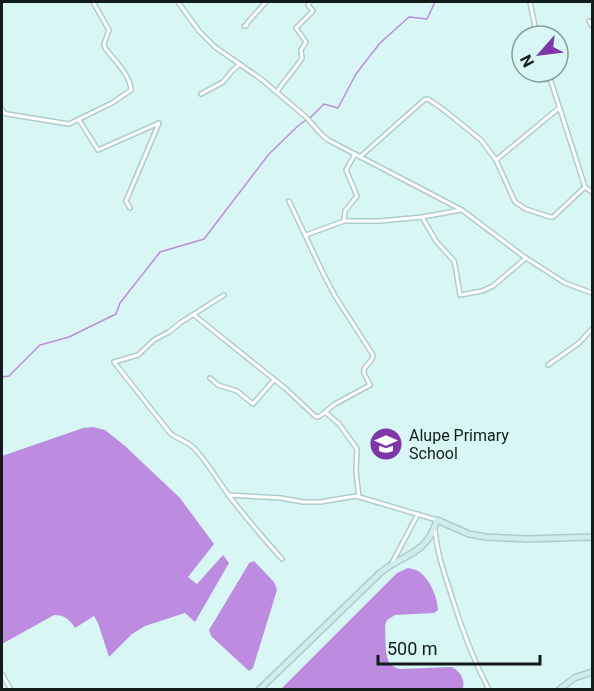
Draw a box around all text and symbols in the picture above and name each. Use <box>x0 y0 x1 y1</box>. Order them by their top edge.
north arrow <box>510 24 570 84</box>
text: N <box>516 51 538 70</box>
school or university icon: Alupe Primary School <box>368 426 404 462</box>
place label: Alupe Primary School <box>409 426 509 463</box>
scale bar <box>378 628 540 666</box>
text: 500 m <box>387 638 438 659</box>

